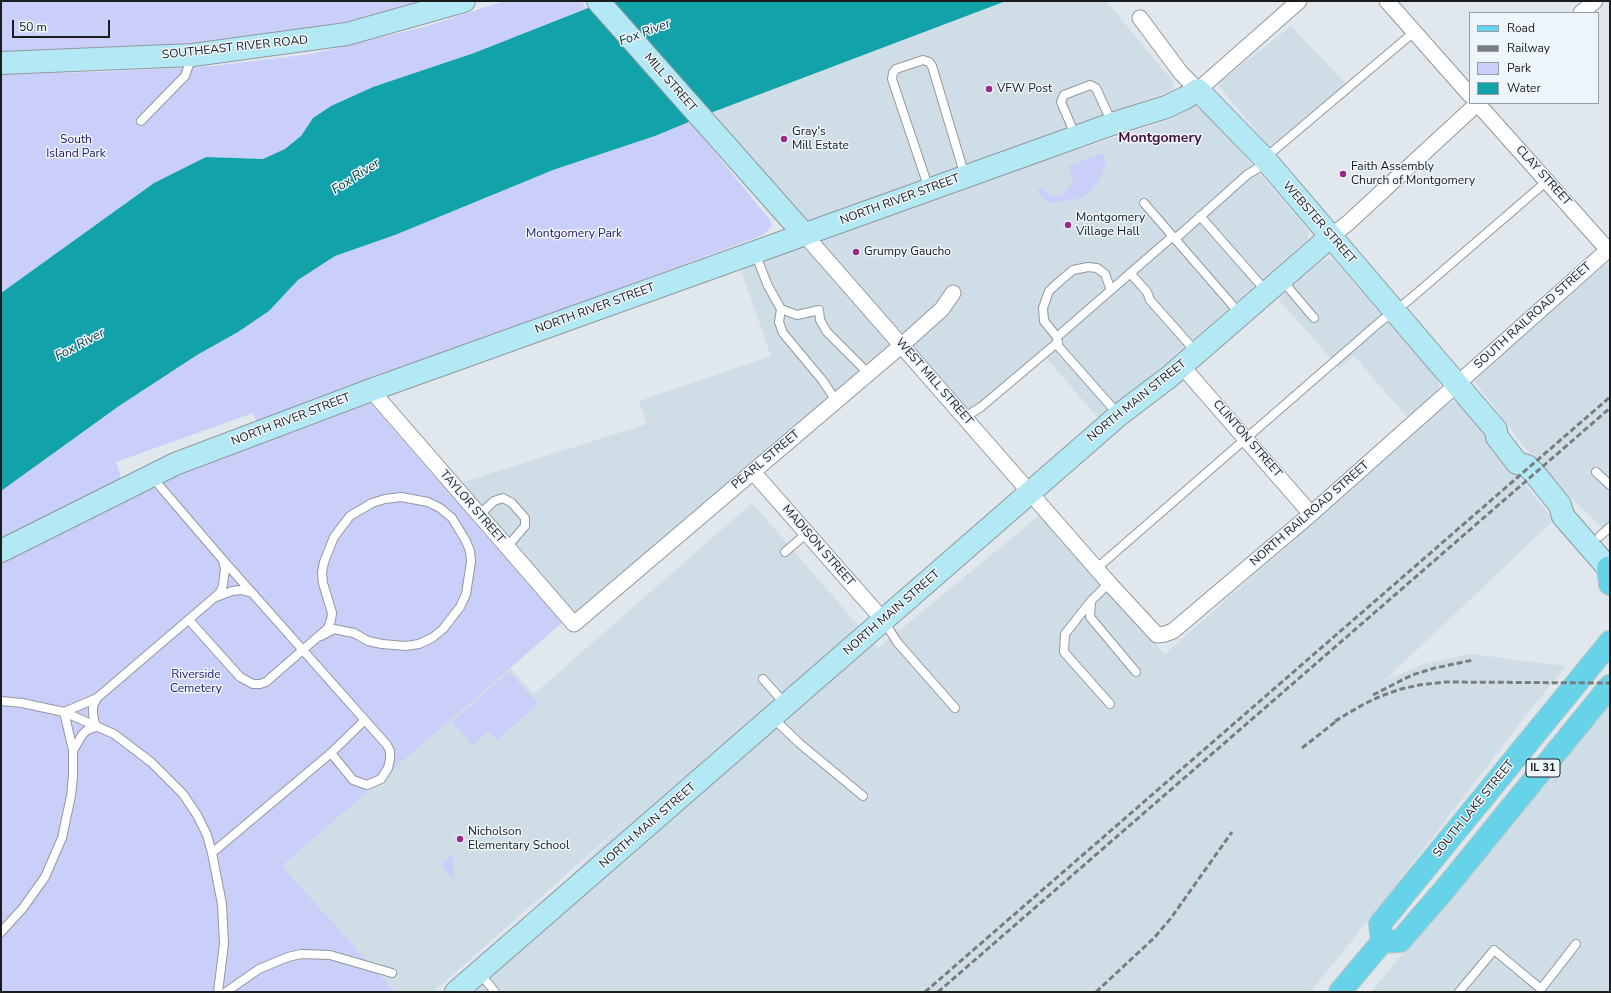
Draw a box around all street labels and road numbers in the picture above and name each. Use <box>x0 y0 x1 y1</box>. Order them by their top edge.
street label: SOUTHEAST RIVER ROAD <box>161 33 309 63</box>
street label: MILL STREET <box>641 51 699 115</box>
street label: CLAY STREET <box>1512 143 1574 209</box>
street label: NORTH RIVER STREET <box>838 172 962 228</box>
street label: WEBSTER STREET <box>1279 179 1359 267</box>
street label: SOUTH RAILROAD STREET <box>1472 260 1594 372</box>
street label: NORTH RIVER STREET <box>533 281 657 337</box>
street label: WEST MILL STREET <box>892 336 976 428</box>
street label: NORTH MAIN STREET <box>1085 357 1189 445</box>
street label: NORTH RIVER STREET <box>229 391 353 449</box>
street label: CLINTON STREET <box>1209 397 1285 481</box>
street label: PEARL STREET <box>729 427 803 493</box>
street label: NORTH RAILROAD STREET <box>1248 458 1372 570</box>
street label: TAYLOR STREET <box>437 468 507 546</box>
street label: MADISON STREET <box>779 502 857 590</box>
street label: NORTH MAIN STREET <box>841 567 943 659</box>
street label: SOUTH LAKE STREET <box>1430 758 1518 860</box>
road number: IL 31 <box>1526 759 1560 777</box>
street label: NORTH MAIN STREET <box>597 780 699 872</box>

